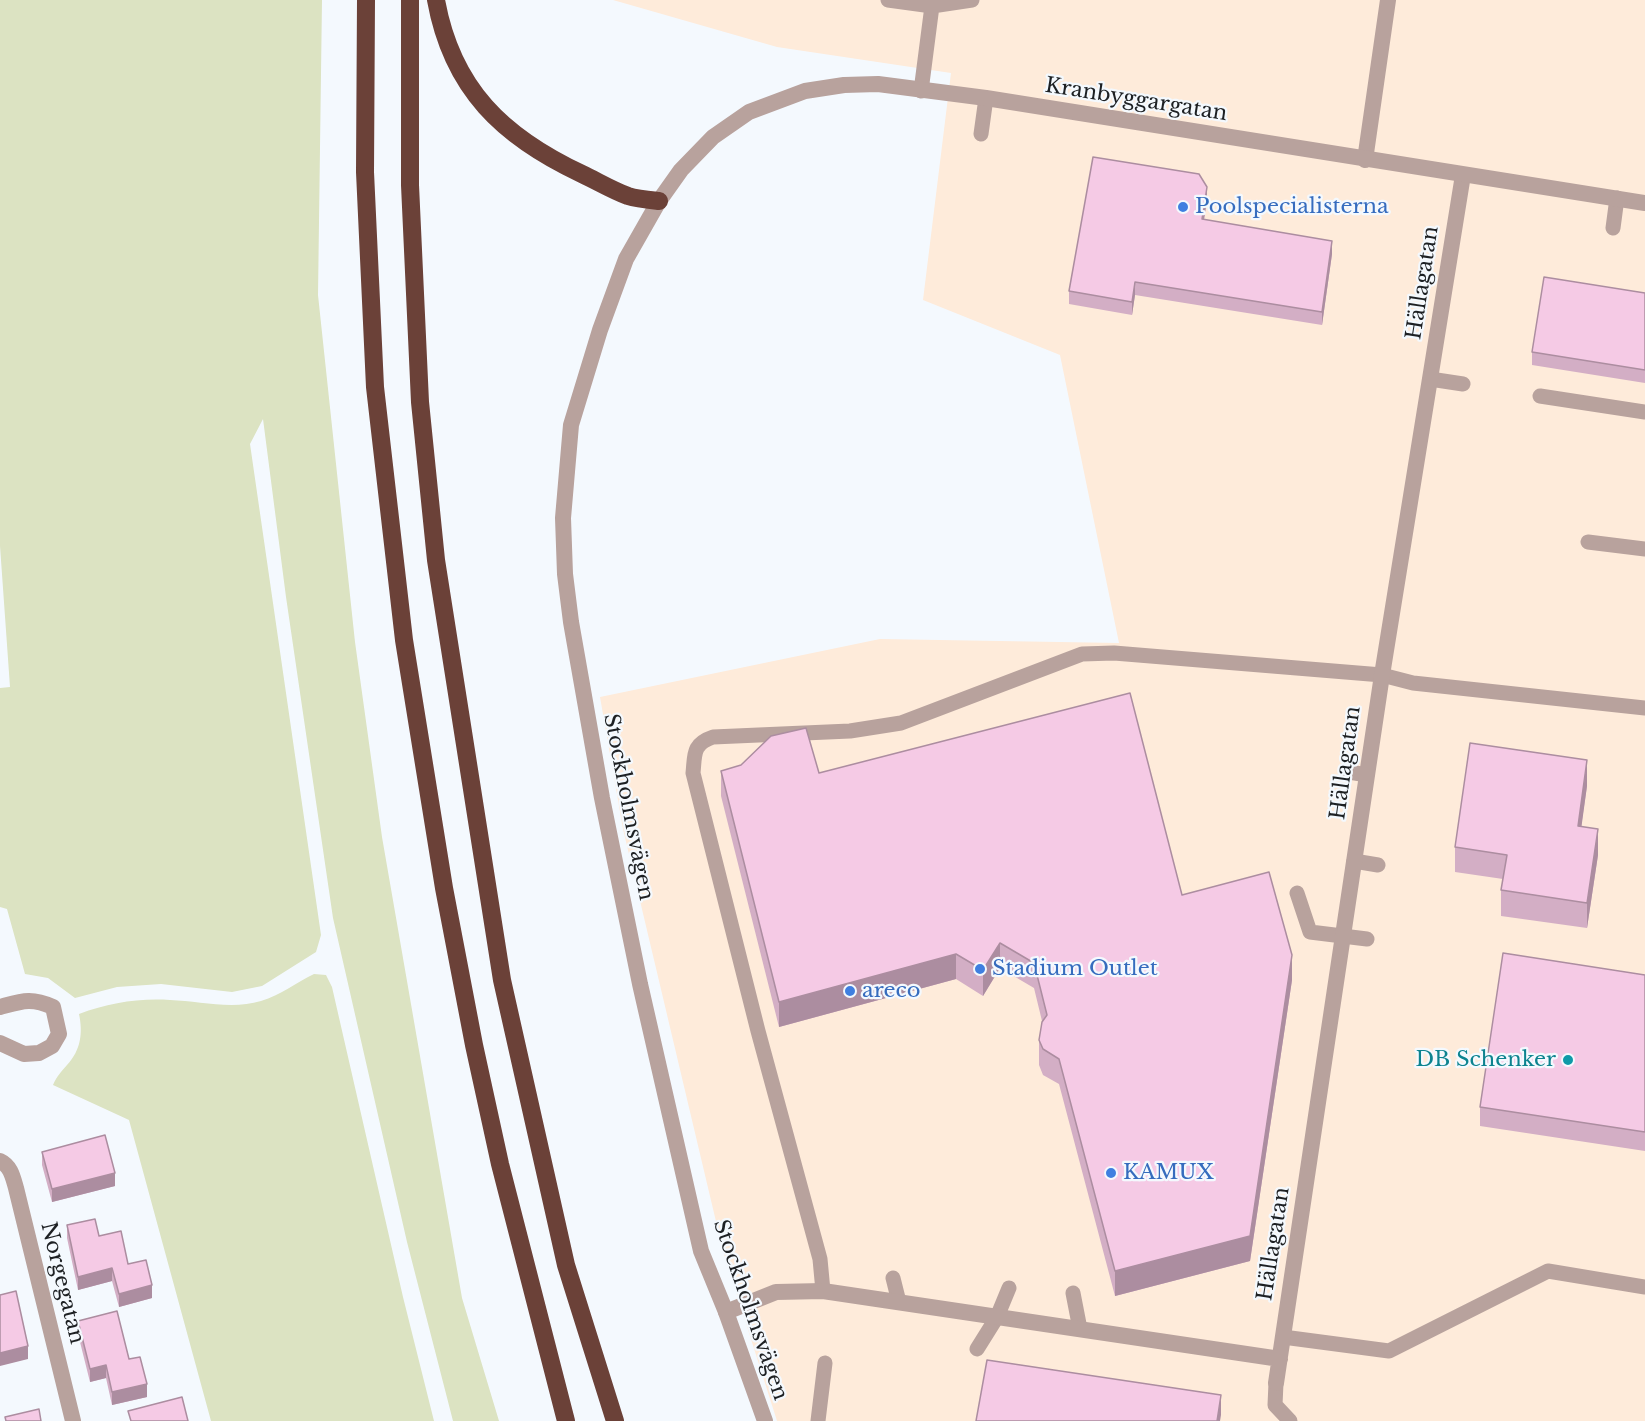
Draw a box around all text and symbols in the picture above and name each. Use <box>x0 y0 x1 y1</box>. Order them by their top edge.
street label: Kranbyggargatan <box>1043 73 1229 127</box>
place label: Poolspecialisterna <box>1195 194 1389 220</box>
marker: Poolspecialisterna <box>1176 200 1190 214</box>
street label: Hällagatan <box>1402 224 1444 342</box>
street label: Hällagatan <box>1326 705 1366 821</box>
street label: Stockholmsvägen <box>598 712 658 902</box>
place label: Stadium Outlet <box>992 956 1158 982</box>
marker: Stadium Outlet <box>973 962 987 976</box>
place label: areco <box>862 978 920 1004</box>
marker: areco <box>843 984 857 998</box>
place label: DB Schenker <box>1416 1047 1556 1073</box>
marker: DB Schenker <box>1561 1053 1575 1067</box>
place label: KAMUX <box>1123 1160 1214 1186</box>
marker: KAMUX <box>1104 1166 1118 1180</box>
street label: Hällagatan <box>1253 1185 1295 1303</box>
street label: Stockholmsvägen <box>707 1216 793 1404</box>
street label: Norgegatan <box>35 1219 89 1347</box>

